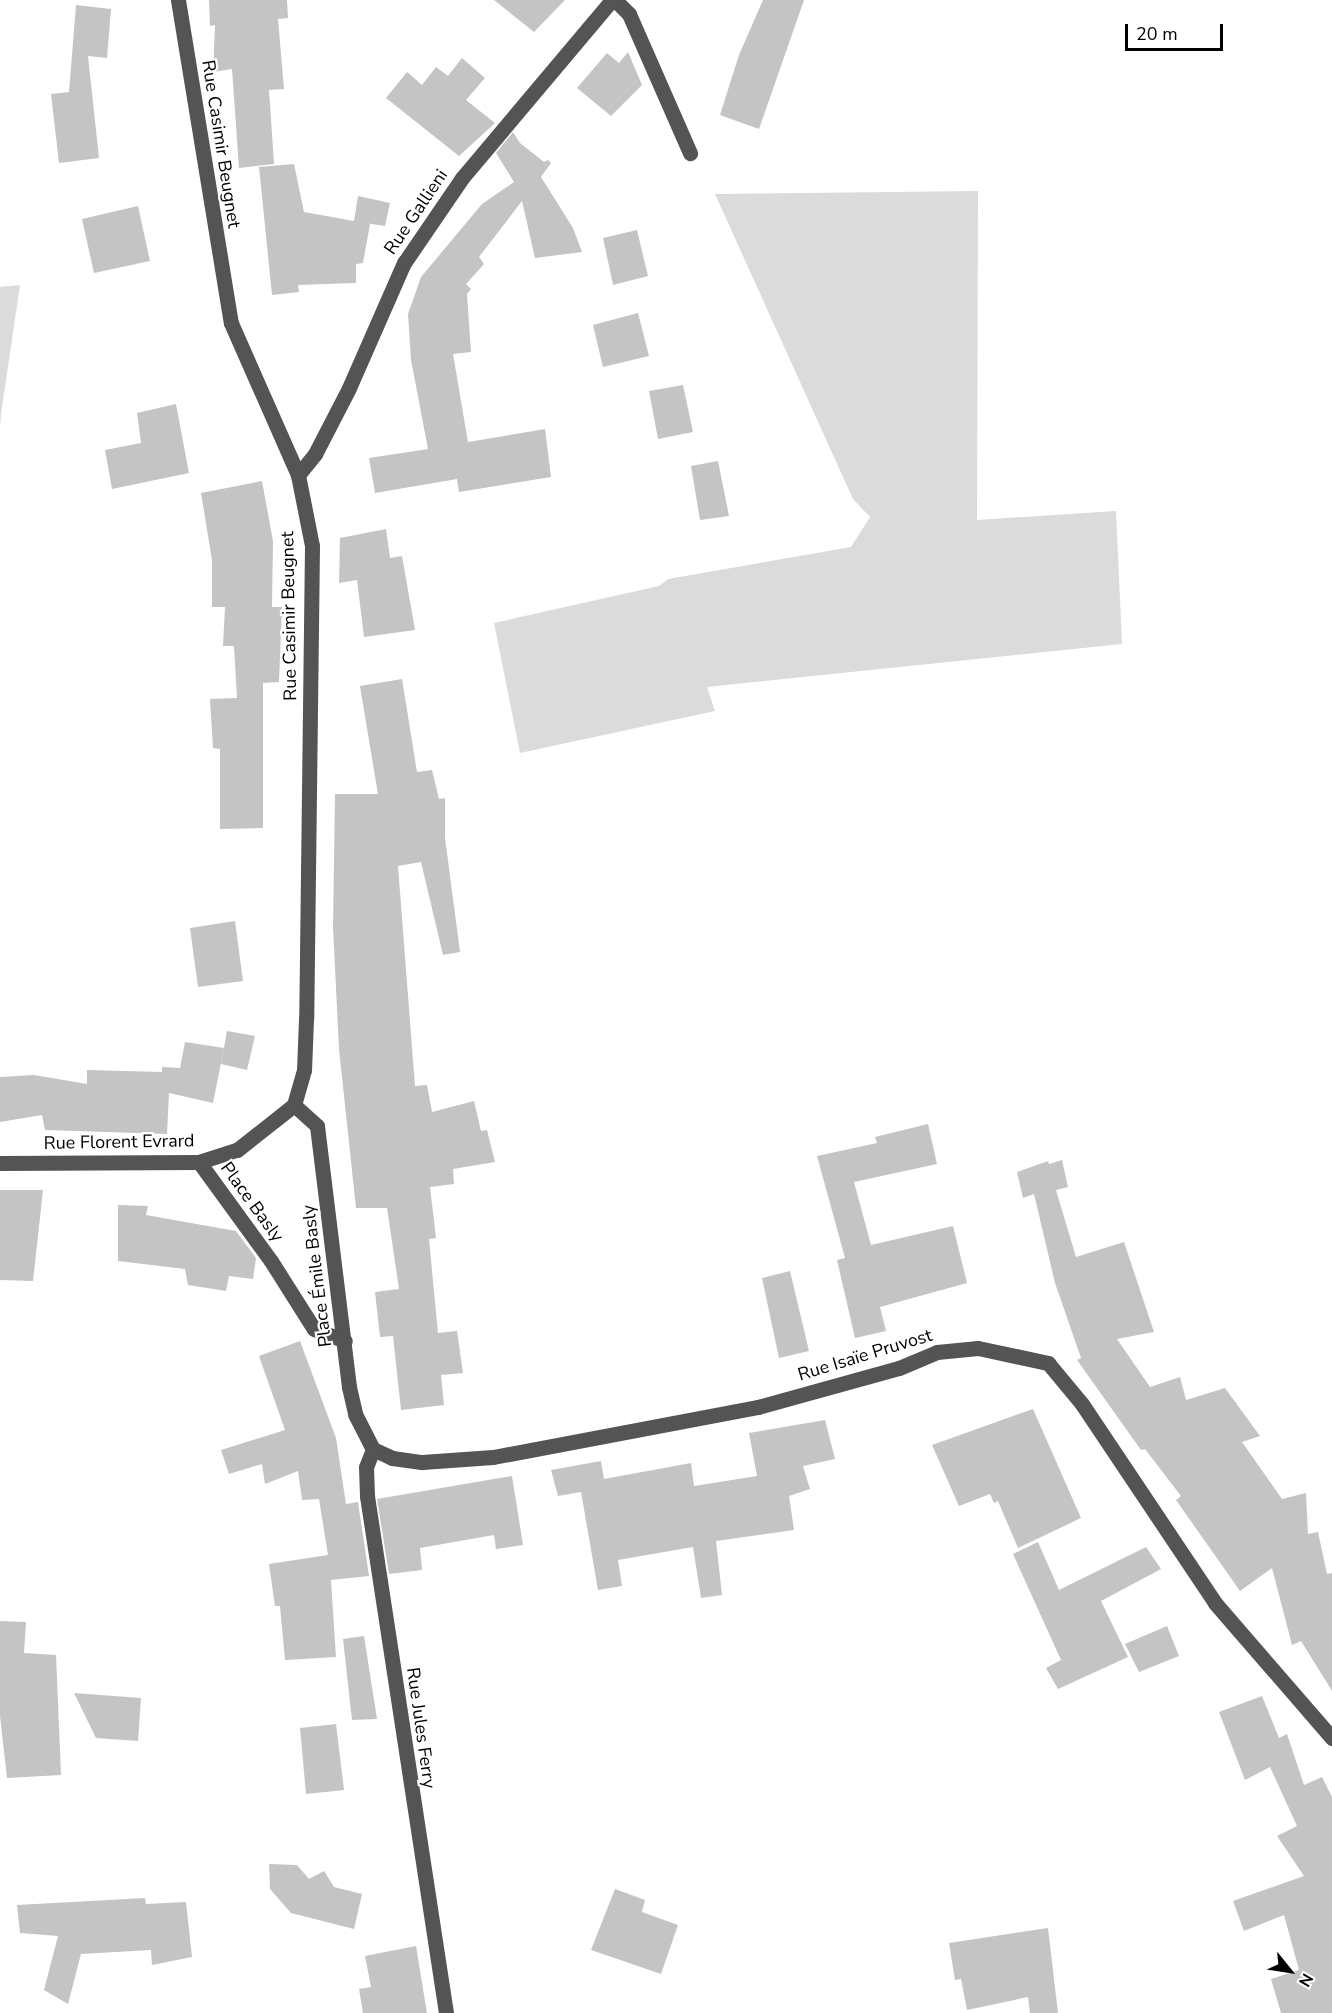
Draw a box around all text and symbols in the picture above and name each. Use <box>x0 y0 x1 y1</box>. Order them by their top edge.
scale bar <box>1128 12 1226 50</box>
text: 20 m <box>1136 22 1178 46</box>
street label: Rue Casimir Beugnet <box>197 59 245 229</box>
street label: Rue Gallieni <box>380 165 452 259</box>
street label: Rue Casimir Beugnet <box>277 531 301 701</box>
street label: Rue Florent Evrard <box>43 1130 195 1154</box>
street label: Place Basly <box>216 1158 288 1246</box>
street label: Place Émile Basly <box>298 1204 336 1348</box>
street label: Rue Isaïe Pruvost <box>795 1324 935 1386</box>
street label: Rue Jules Ferry <box>402 1666 440 1790</box>
north arrow <box>1260 1941 1320 2001</box>
text: N <box>1293 1969 1318 1991</box>

